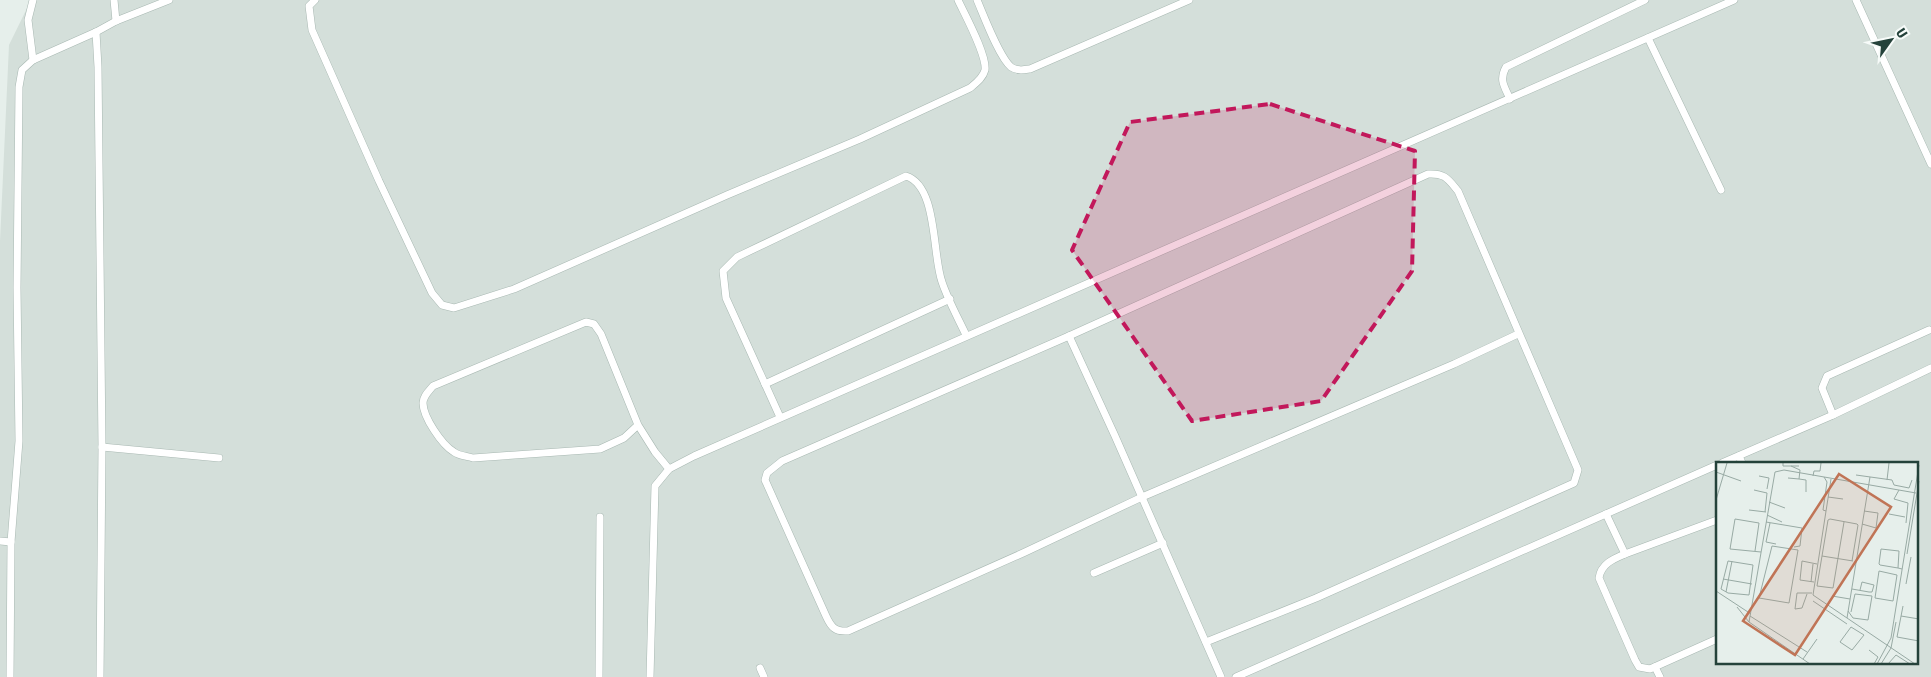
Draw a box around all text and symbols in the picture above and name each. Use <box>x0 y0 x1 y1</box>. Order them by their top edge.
north arrow <box>1866 15 1916 65</box>
text: U <box>1892 25 1911 41</box>
inset map <box>1716 462 1918 664</box>

